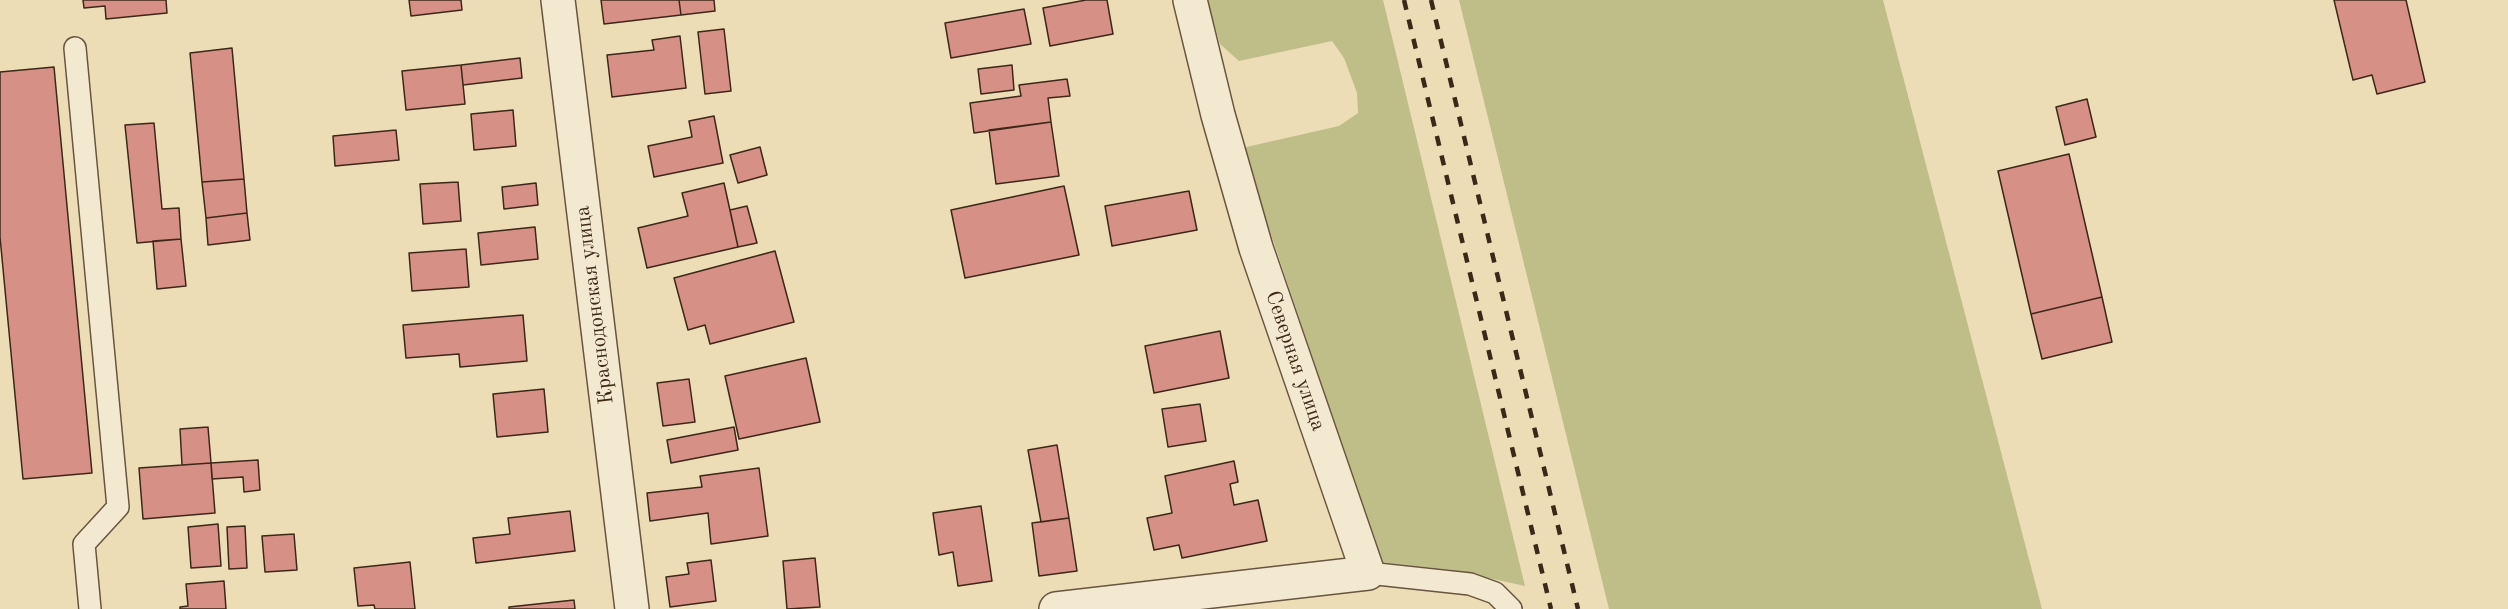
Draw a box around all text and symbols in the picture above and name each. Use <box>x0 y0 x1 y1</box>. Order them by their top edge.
street label: Краснодонская улица <box>570 204 620 406</box>
street label: Северная улица <box>1259 288 1331 434</box>

